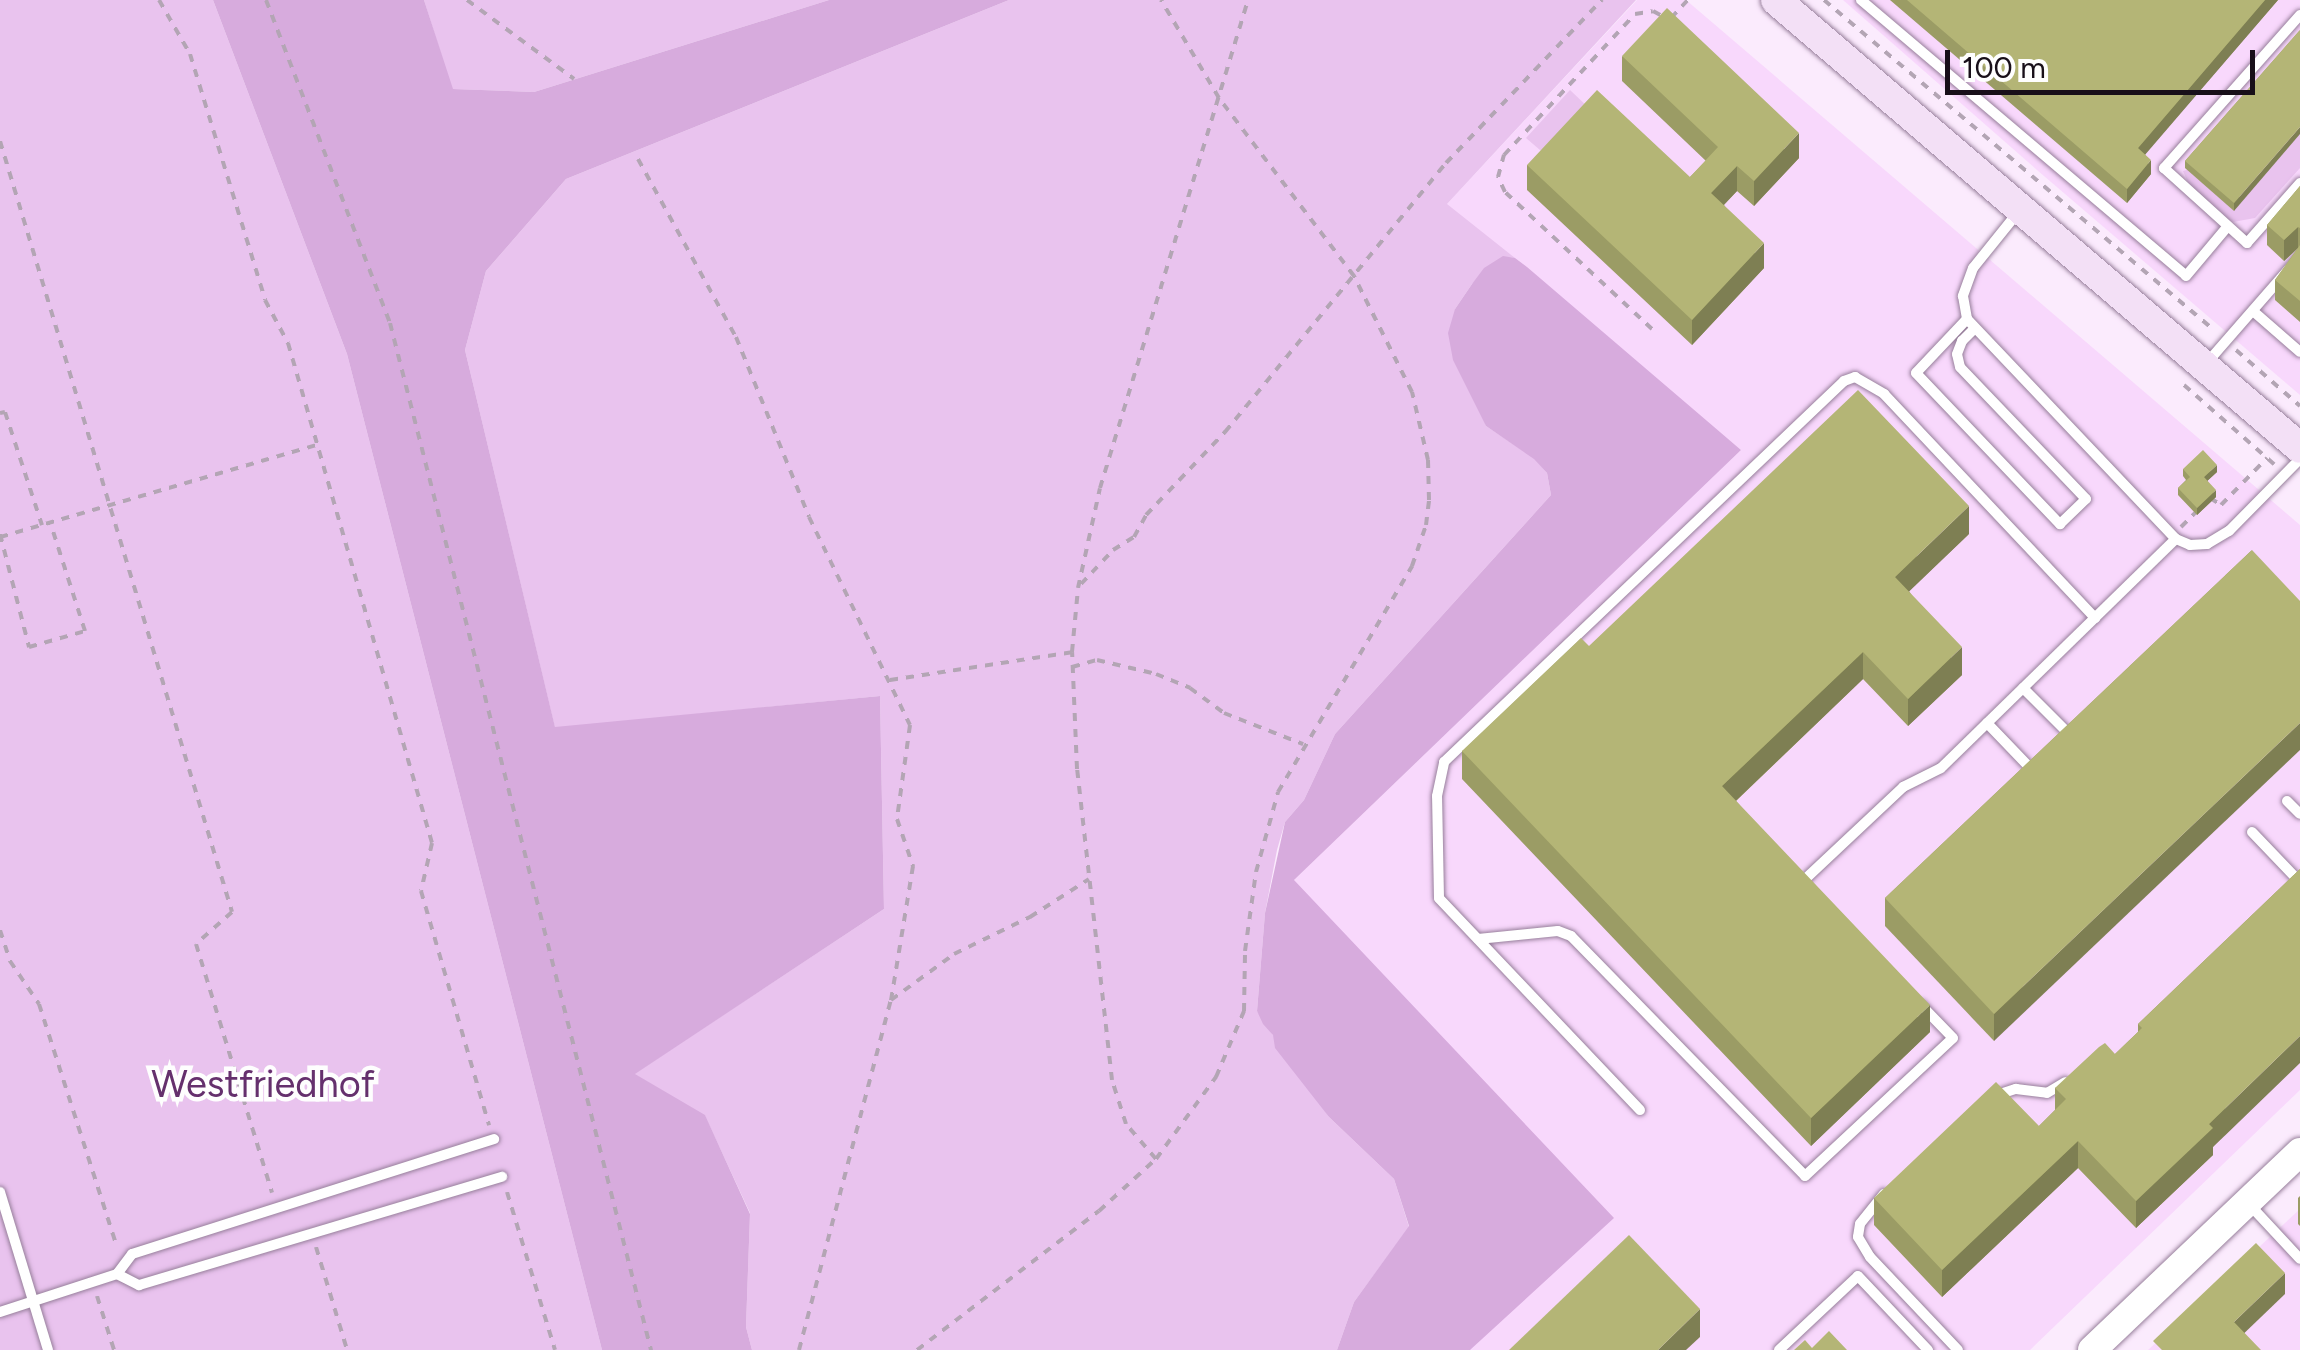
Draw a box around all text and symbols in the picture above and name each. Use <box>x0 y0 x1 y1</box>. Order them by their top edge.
scale bar <box>1950 30 2260 92</box>
text: 100 m <box>1962 49 2046 86</box>
park label: Westfriedhof <box>151 1062 375 1108</box>

